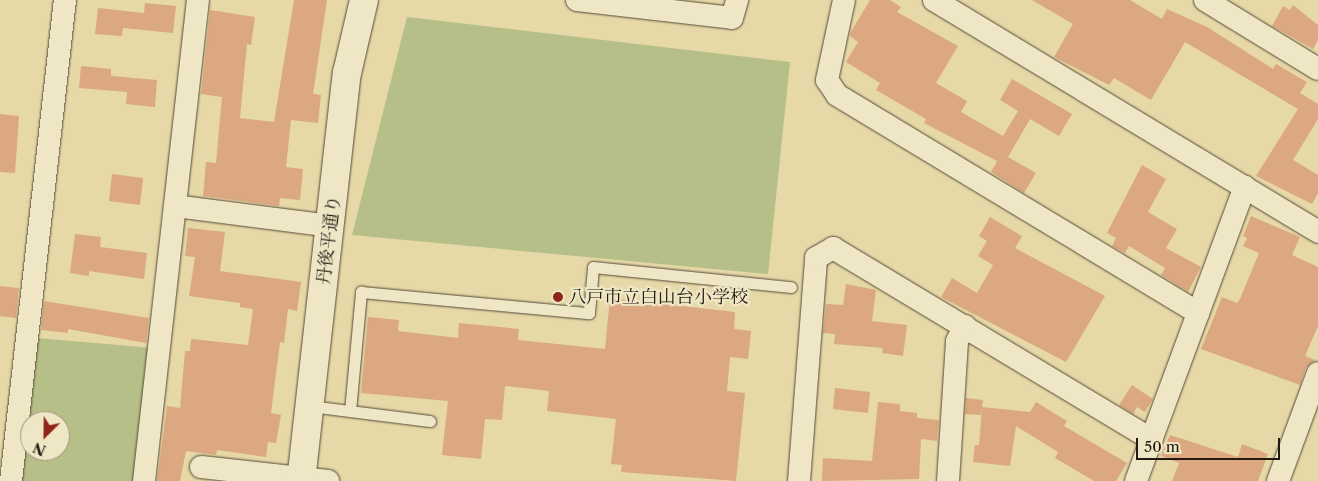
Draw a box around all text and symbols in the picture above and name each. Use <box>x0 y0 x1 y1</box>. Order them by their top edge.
street label: 丹後平通り <box>313 194 345 286</box>
place label: 八戸市立白山台小学校 <box>568 286 748 308</box>
marker: 八戸市立白山台小学校 <box>552 291 564 303</box>
north arrow <box>20 411 70 461</box>
scale bar <box>1138 428 1282 460</box>
text: 50 m <box>1144 437 1180 456</box>
text: N <box>30 438 49 460</box>

